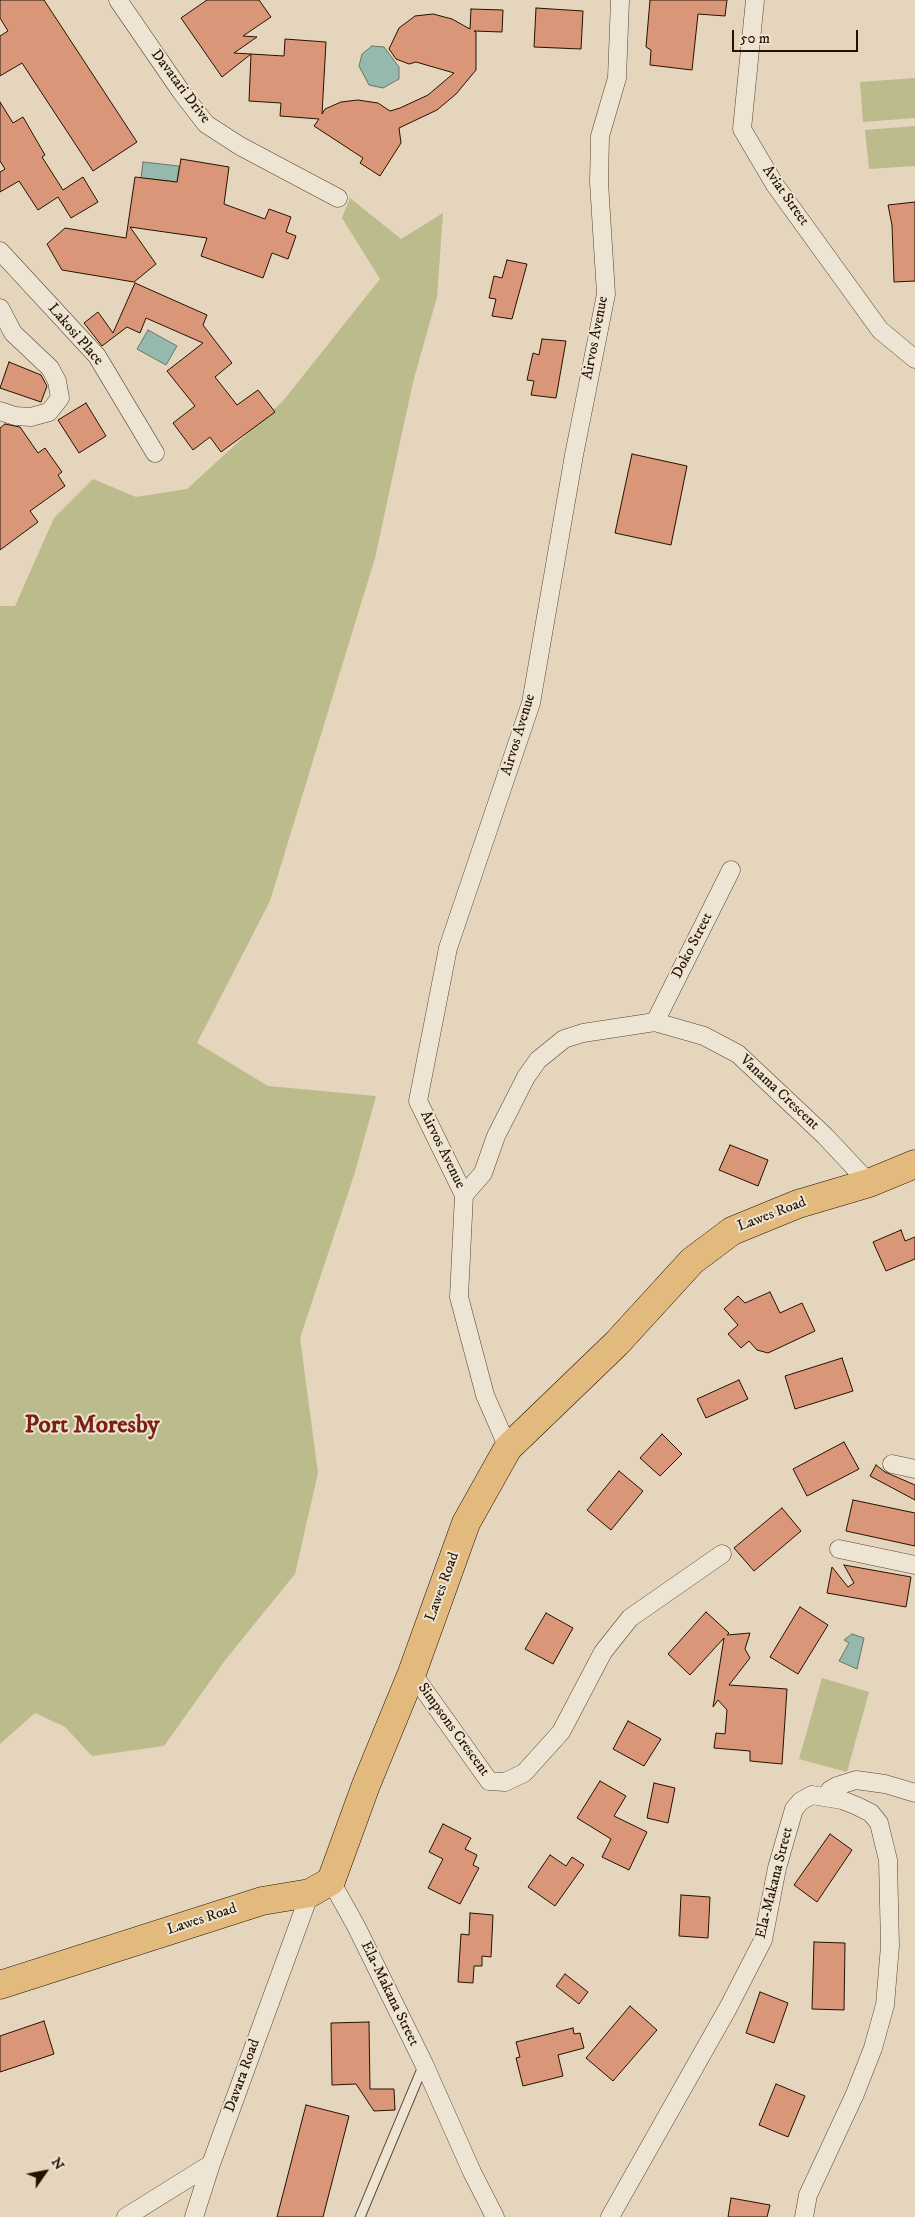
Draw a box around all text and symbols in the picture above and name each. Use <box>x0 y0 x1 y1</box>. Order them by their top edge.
scale bar <box>735 20 861 52</box>
text: 50 m <box>740 29 770 48</box>
street label: Davatari Drive <box>146 47 214 127</box>
street label: Aviat Street <box>758 162 812 230</box>
street label: Airvos Avenue <box>579 295 613 381</box>
street label: Lakosi Place <box>43 300 107 370</box>
street label: Airvos Avenue <box>498 692 540 778</box>
street label: Doko Street <box>669 910 717 982</box>
street label: Vanama Crescent <box>736 1052 822 1134</box>
street label: Airvos Avenue <box>415 1108 469 1192</box>
street label: Lawes Road <box>735 1194 809 1236</box>
district label: Port Moresby <box>25 1412 159 1442</box>
street label: Lawes Road <box>422 1550 464 1624</box>
street label: Simpsons Crescent <box>413 1680 493 1780</box>
street label: Ela-Makana Street <box>752 1825 798 1941</box>
street label: Lawes Road <box>165 1900 239 1940</box>
street label: Ela-Makana Street <box>356 1939 422 2049</box>
street label: Davara Road <box>221 2037 265 2115</box>
north arrow <box>20 2147 70 2197</box>
text: N <box>47 2154 68 2174</box>

